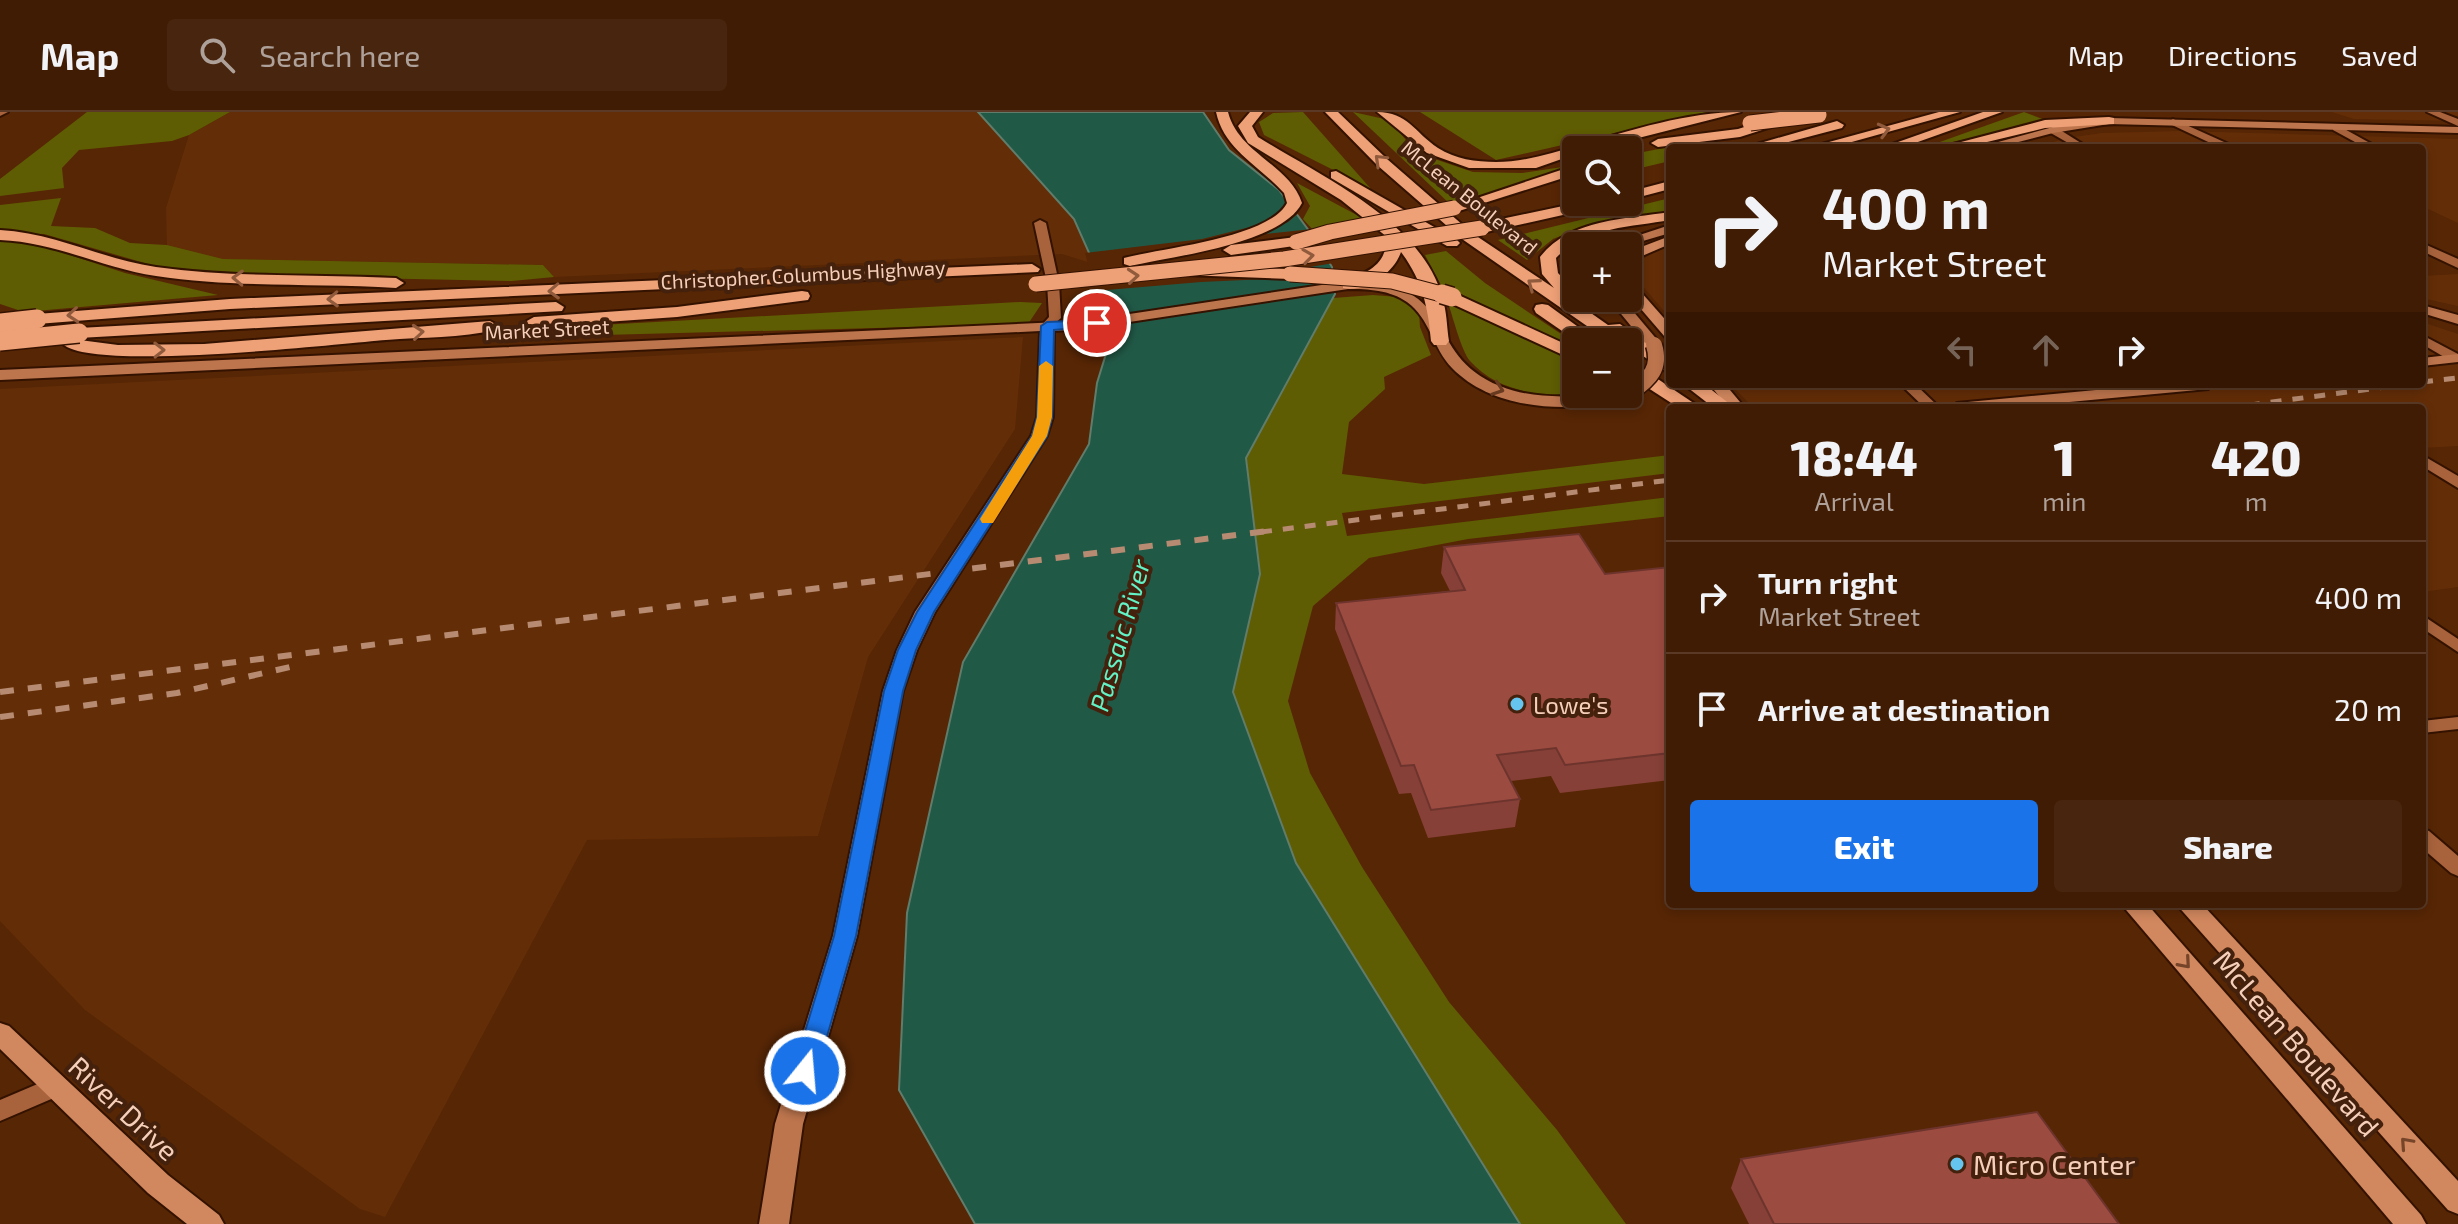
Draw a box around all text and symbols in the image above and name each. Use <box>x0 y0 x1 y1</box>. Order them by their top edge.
search box <box>167 19 727 91</box>
text: Map <box>40 32 119 78</box>
icon: search <box>195 33 239 77</box>
text: Search here <box>259 37 420 73</box>
text: Map <box>2068 38 2124 72</box>
text: Directions <box>2168 38 2297 72</box>
text: Saved <box>2341 38 2418 72</box>
one-way arrow <box>1877 123 1890 140</box>
street label: McLean Boulevard <box>1397 135 1543 259</box>
map controls <box>1562 136 1642 408</box>
button: search <box>1562 136 1642 216</box>
one-way arrow <box>1375 155 1389 169</box>
text: 400 m <box>1822 173 1990 240</box>
icon: right <box>1690 176 1794 280</box>
button: + <box>1562 232 1642 312</box>
text: Market Street <box>1822 241 2047 284</box>
one-way arrow <box>1301 248 1315 265</box>
street label: Christopher Columbus Highway <box>660 255 946 293</box>
one-way arrow <box>1127 268 1140 285</box>
one-way arrow <box>231 269 244 286</box>
one-way arrow <box>1528 279 1542 294</box>
one-way arrow <box>547 282 560 299</box>
pin <box>1063 289 1131 357</box>
one-way arrow <box>326 291 339 308</box>
icon: arrive <box>1075 301 1119 345</box>
one-way arrow <box>66 307 79 324</box>
street label: Market Street <box>484 314 610 344</box>
one-way arrow <box>412 324 425 341</box>
button: − <box>1562 328 1642 408</box>
icon: left <box>1940 328 1984 372</box>
icon: ahead <box>2024 328 2068 372</box>
icon: right <box>2108 328 2152 372</box>
one-way arrow <box>153 341 166 359</box>
one-way arrow <box>1490 380 1504 396</box>
text: 18:44 <box>1790 428 1918 486</box>
text: 1 <box>2053 428 2075 486</box>
text: 420 <box>2211 428 2301 486</box>
text: Arrival <box>1815 485 1894 516</box>
text: min <box>2042 485 2086 516</box>
text: m <box>2245 485 2268 516</box>
water label: Passaic River <box>1083 555 1156 715</box>
text: Turn right <box>1758 564 1898 600</box>
icon: right <box>1690 575 1734 619</box>
text: 400 m <box>2314 579 2402 615</box>
text: Market Street <box>1758 600 1920 631</box>
icon: arrive <box>1690 687 1734 731</box>
place label: Lowe's <box>1533 690 1608 719</box>
text: Arrive at destination <box>1758 691 2050 727</box>
text: 20 m <box>2334 691 2402 727</box>
marker: Lowe's <box>1508 695 1526 713</box>
button: Exit <box>1690 800 2038 892</box>
button: Share <box>2054 800 2402 892</box>
street label: McLean Boulevard <box>2207 943 2387 1143</box>
one-way arrow <box>2175 953 2189 968</box>
position arrow <box>763 1029 847 1113</box>
street label: River Drive <box>62 1049 186 1167</box>
one-way arrow <box>2401 1138 2415 1153</box>
place label: Micro Center <box>1973 1147 2135 1181</box>
marker: Micro Center <box>1948 1155 1966 1173</box>

